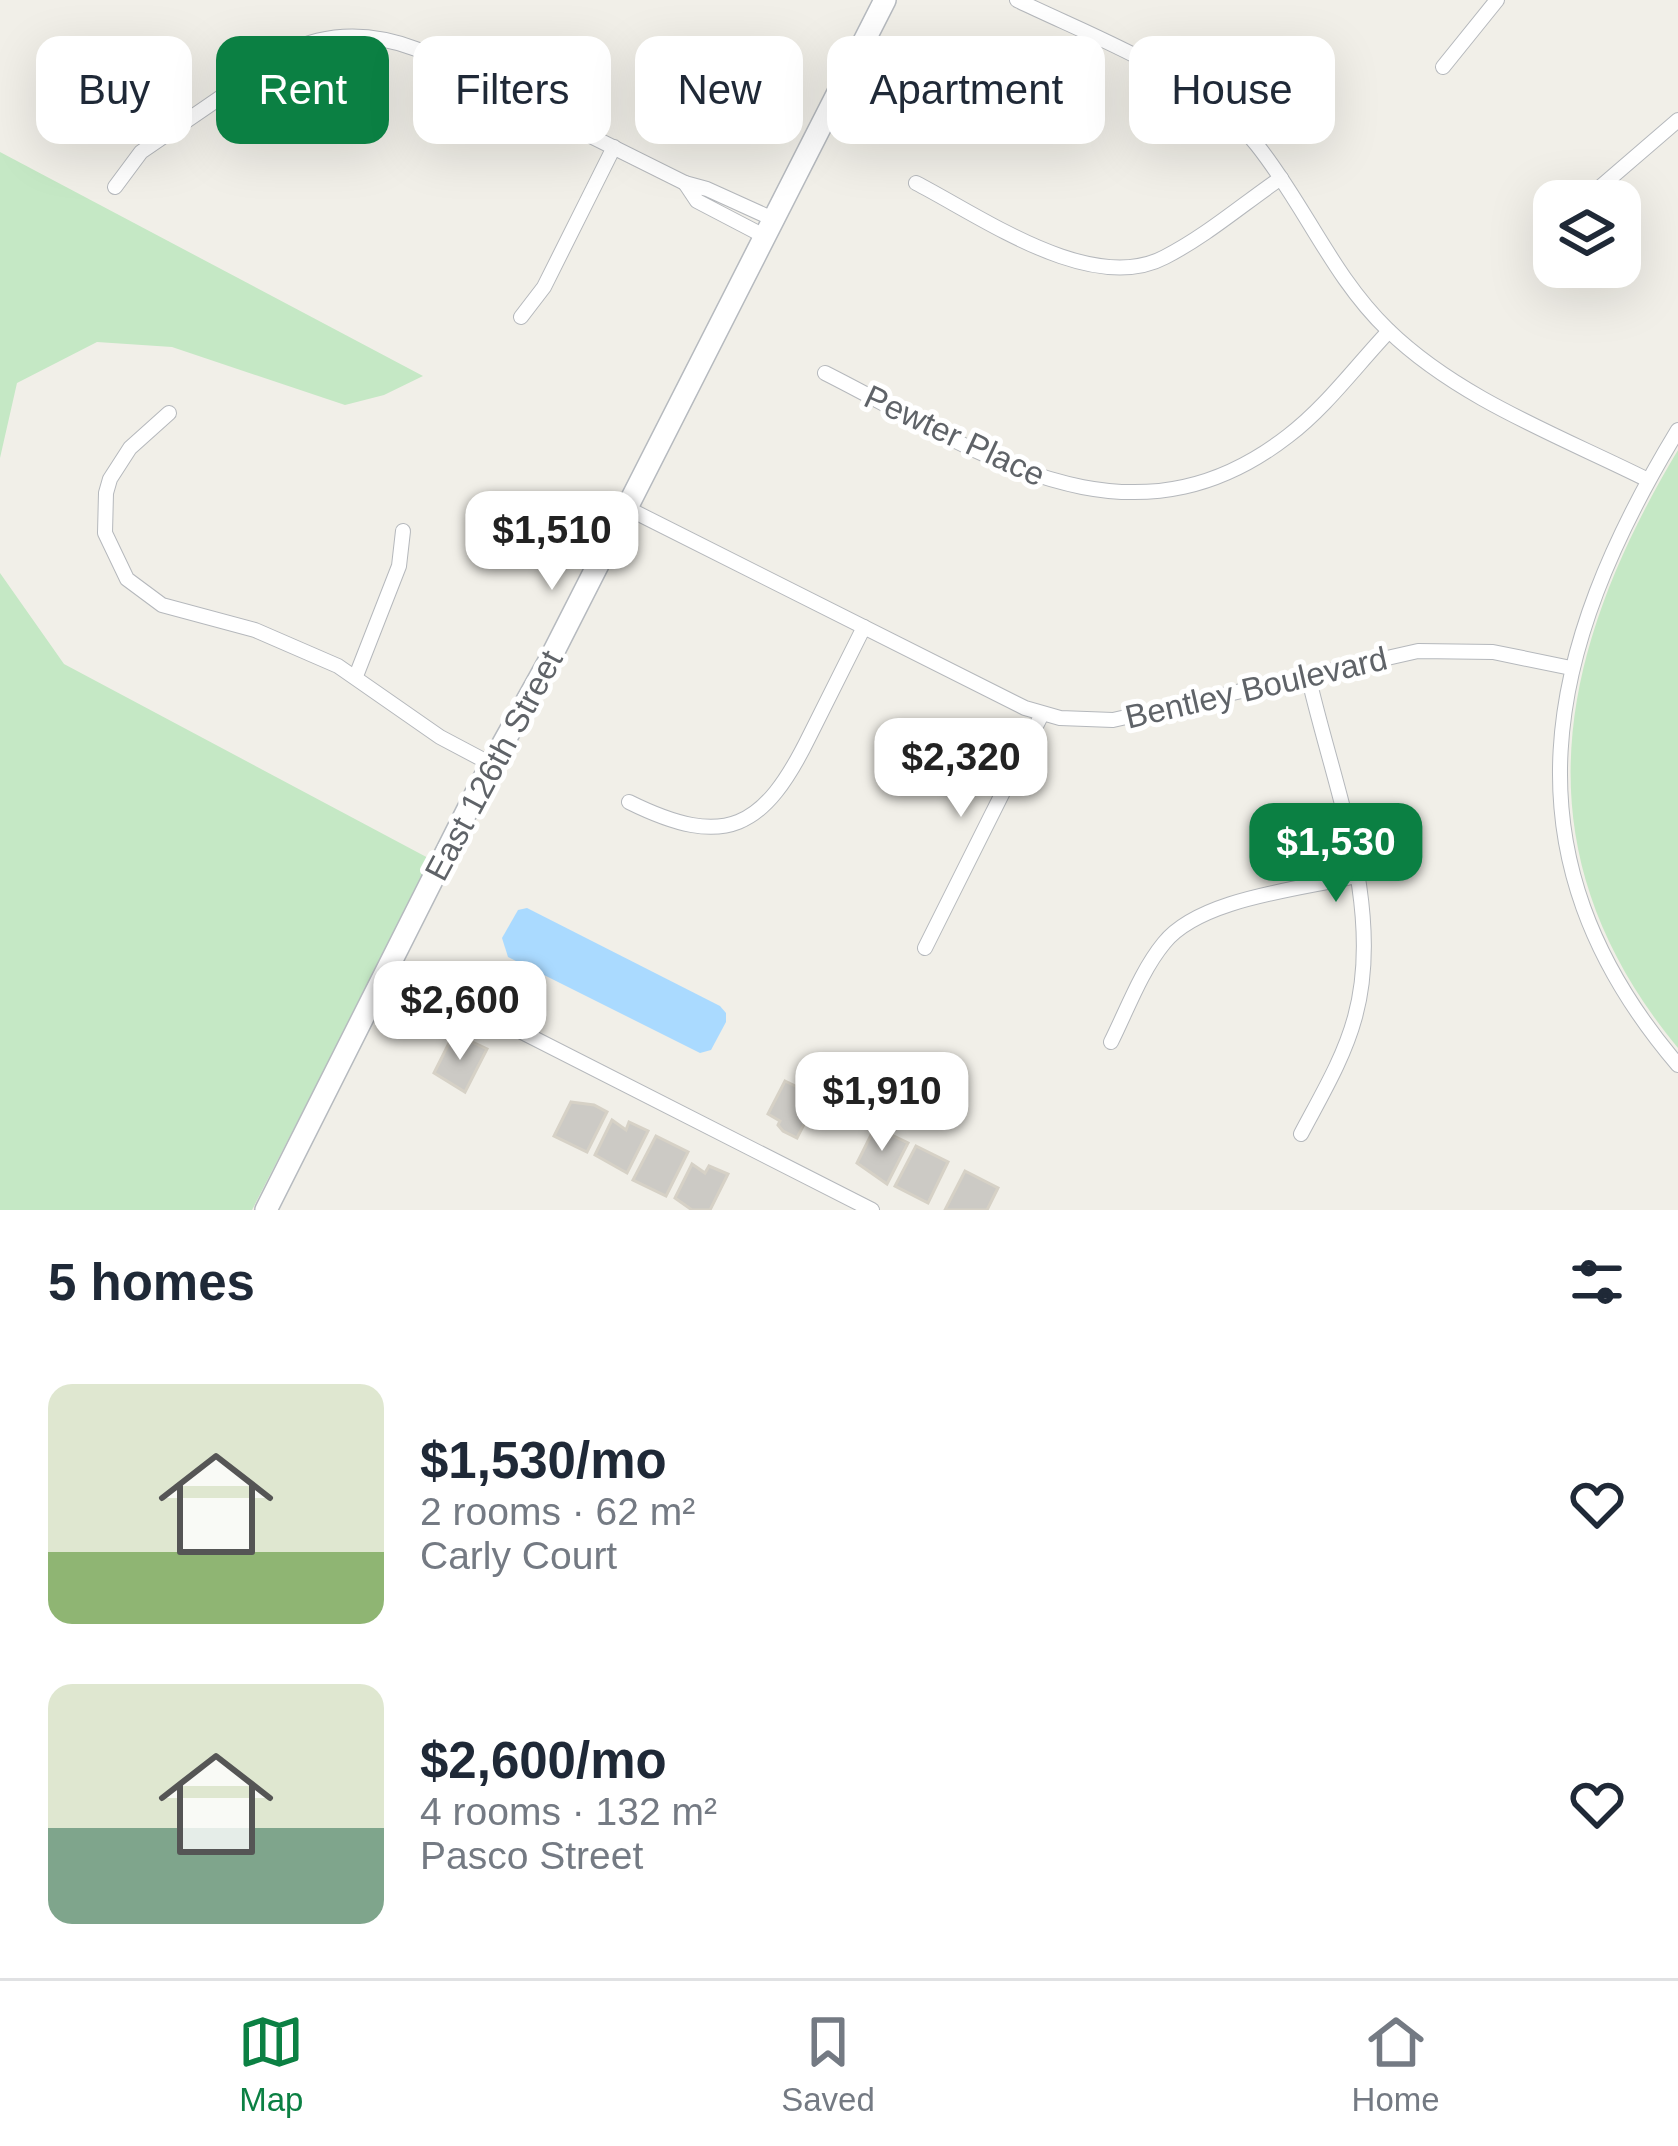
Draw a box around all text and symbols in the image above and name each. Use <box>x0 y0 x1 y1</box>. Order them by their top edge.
chip: Buy <box>36 36 192 144</box>
chip: Rent <box>216 36 389 144</box>
chip: Filters <box>413 36 611 144</box>
chip: New <box>635 36 803 144</box>
chip: Apartment <box>827 36 1105 144</box>
chip: House <box>1129 36 1335 144</box>
map controls <box>1533 180 1641 288</box>
button: layers <box>1533 180 1641 288</box>
street label: Pewter Place <box>859 378 1051 493</box>
pin: $1,510 <box>454 491 650 593</box>
text: $1,510 <box>492 508 612 551</box>
street label: Bentley Boulevard <box>1121 639 1391 736</box>
street label: East 126th Street <box>417 644 570 886</box>
pin: $2,320 <box>863 718 1059 820</box>
text: $2,320 <box>901 735 1021 778</box>
pin: $1,530 <box>1238 803 1434 905</box>
text: $1,530 <box>1276 820 1396 863</box>
pin: $2,600 <box>362 961 558 1063</box>
text: $2,600 <box>400 978 520 1021</box>
pin: $1,910 <box>784 1052 980 1154</box>
text: $1,910 <box>822 1069 942 1112</box>
icon: filters <box>1564 1249 1630 1315</box>
text: 5 homes <box>48 1254 255 1311</box>
icon: home <box>144 1432 288 1576</box>
text: $1,530/mo <box>420 1432 667 1489</box>
icon: heart <box>1564 1471 1630 1537</box>
text: 2 rooms · 62 m² <box>420 1490 695 1533</box>
text: Carly Court <box>420 1534 617 1577</box>
icon: home <box>144 1732 288 1876</box>
text: $2,600/mo <box>420 1732 667 1789</box>
icon: heart <box>1564 1771 1630 1837</box>
text: 4 rooms · 132 m² <box>420 1790 717 1833</box>
text: Pasco Street <box>420 1834 643 1877</box>
tab: Map <box>238 2009 304 2119</box>
tab: Saved <box>781 2009 875 2119</box>
tab: Home <box>1352 2009 1440 2119</box>

